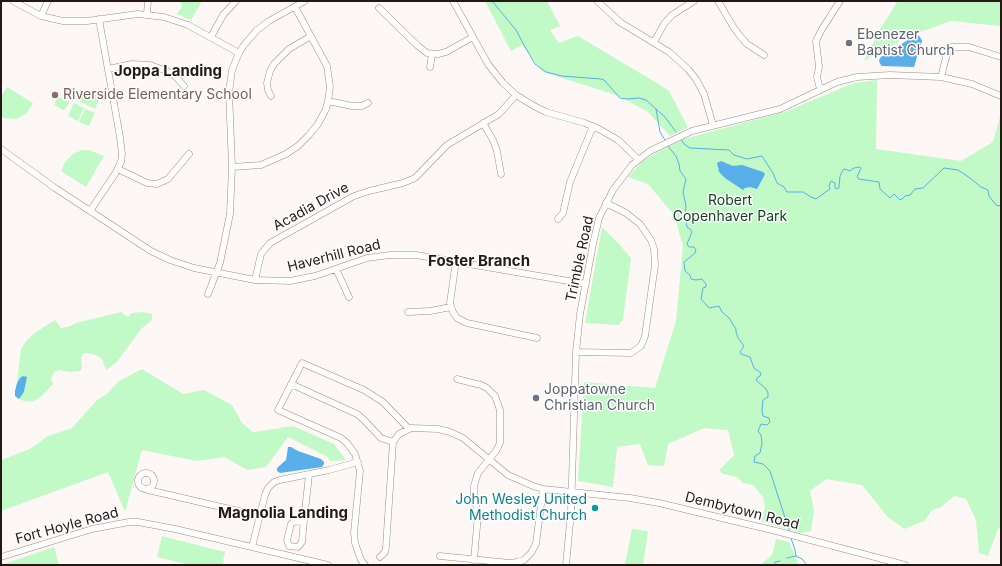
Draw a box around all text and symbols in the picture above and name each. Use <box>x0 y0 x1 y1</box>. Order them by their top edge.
place label: Ebenezer Baptist Church <box>857 27 955 60</box>
marker: Ebenezer Baptist Church <box>844 38 854 48</box>
district label: Joppa Landing <box>114 62 222 80</box>
place label: Riverside Elementary School <box>63 87 252 103</box>
marker: Riverside Elementary School <box>50 90 60 100</box>
street label: Acadia Drive <box>270 179 352 235</box>
park label: Robert Copenhaver Park <box>673 193 787 226</box>
street label: Trimble Road <box>563 215 597 303</box>
street label: Haverhill Road <box>286 236 382 276</box>
district label: Foster Branch <box>428 252 530 270</box>
place label: Joppatowne Christian Church <box>544 382 655 414</box>
marker: Joppatowne Christian Church <box>531 393 541 403</box>
street label: Dembytown Road <box>683 489 801 533</box>
place label: John Wesley United Methodist Church <box>455 492 587 524</box>
marker: John Wesley United Methodist Church <box>590 503 600 513</box>
street label: Fort Hoyle Road <box>14 504 120 548</box>
district label: Magnolia Landing <box>218 504 348 522</box>

